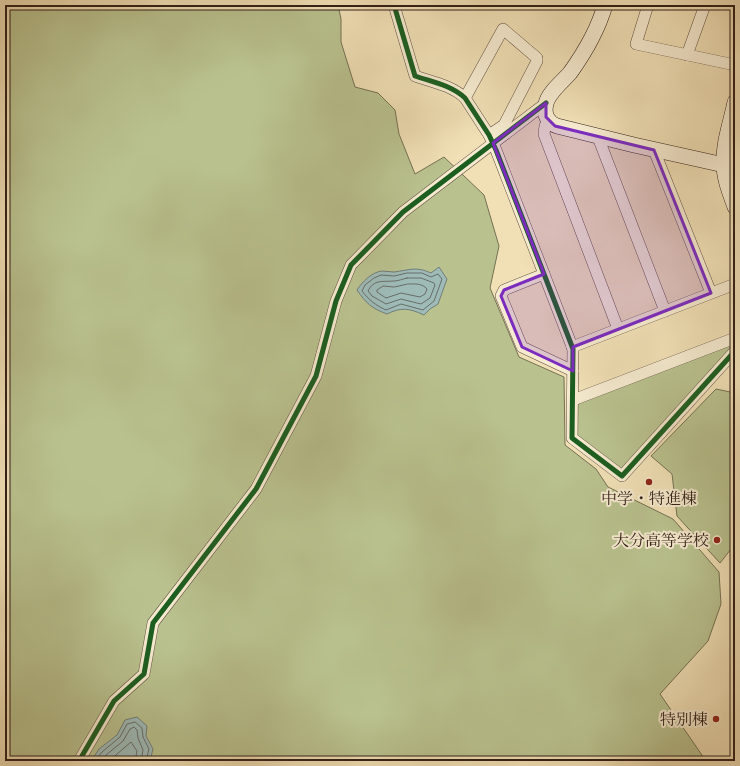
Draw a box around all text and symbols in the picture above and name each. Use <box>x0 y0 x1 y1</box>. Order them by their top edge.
marker: 中学・特進棟 <box>644 477 654 487</box>
place label: 中学・特進棟 <box>601 489 697 508</box>
place label: 大分高等学校 <box>613 531 709 550</box>
marker: 大分高等学校 <box>712 535 722 545</box>
place label: 特別棟 <box>660 710 708 729</box>
marker: 特別棟 <box>711 714 721 724</box>

